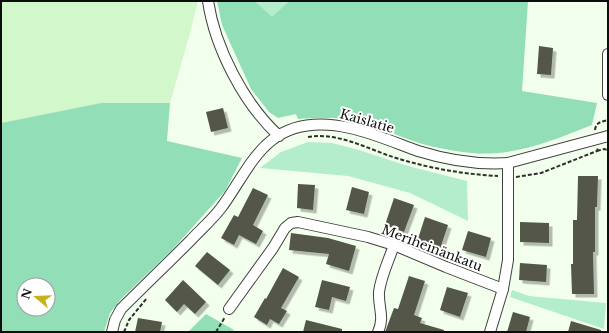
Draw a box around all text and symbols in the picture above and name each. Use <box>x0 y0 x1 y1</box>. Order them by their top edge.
street label: Kaislatie <box>338 105 396 137</box>
street label: Meriheinänkatu <box>379 221 485 275</box>
north arrow <box>16 277 56 317</box>
text: N <box>18 286 35 301</box>

